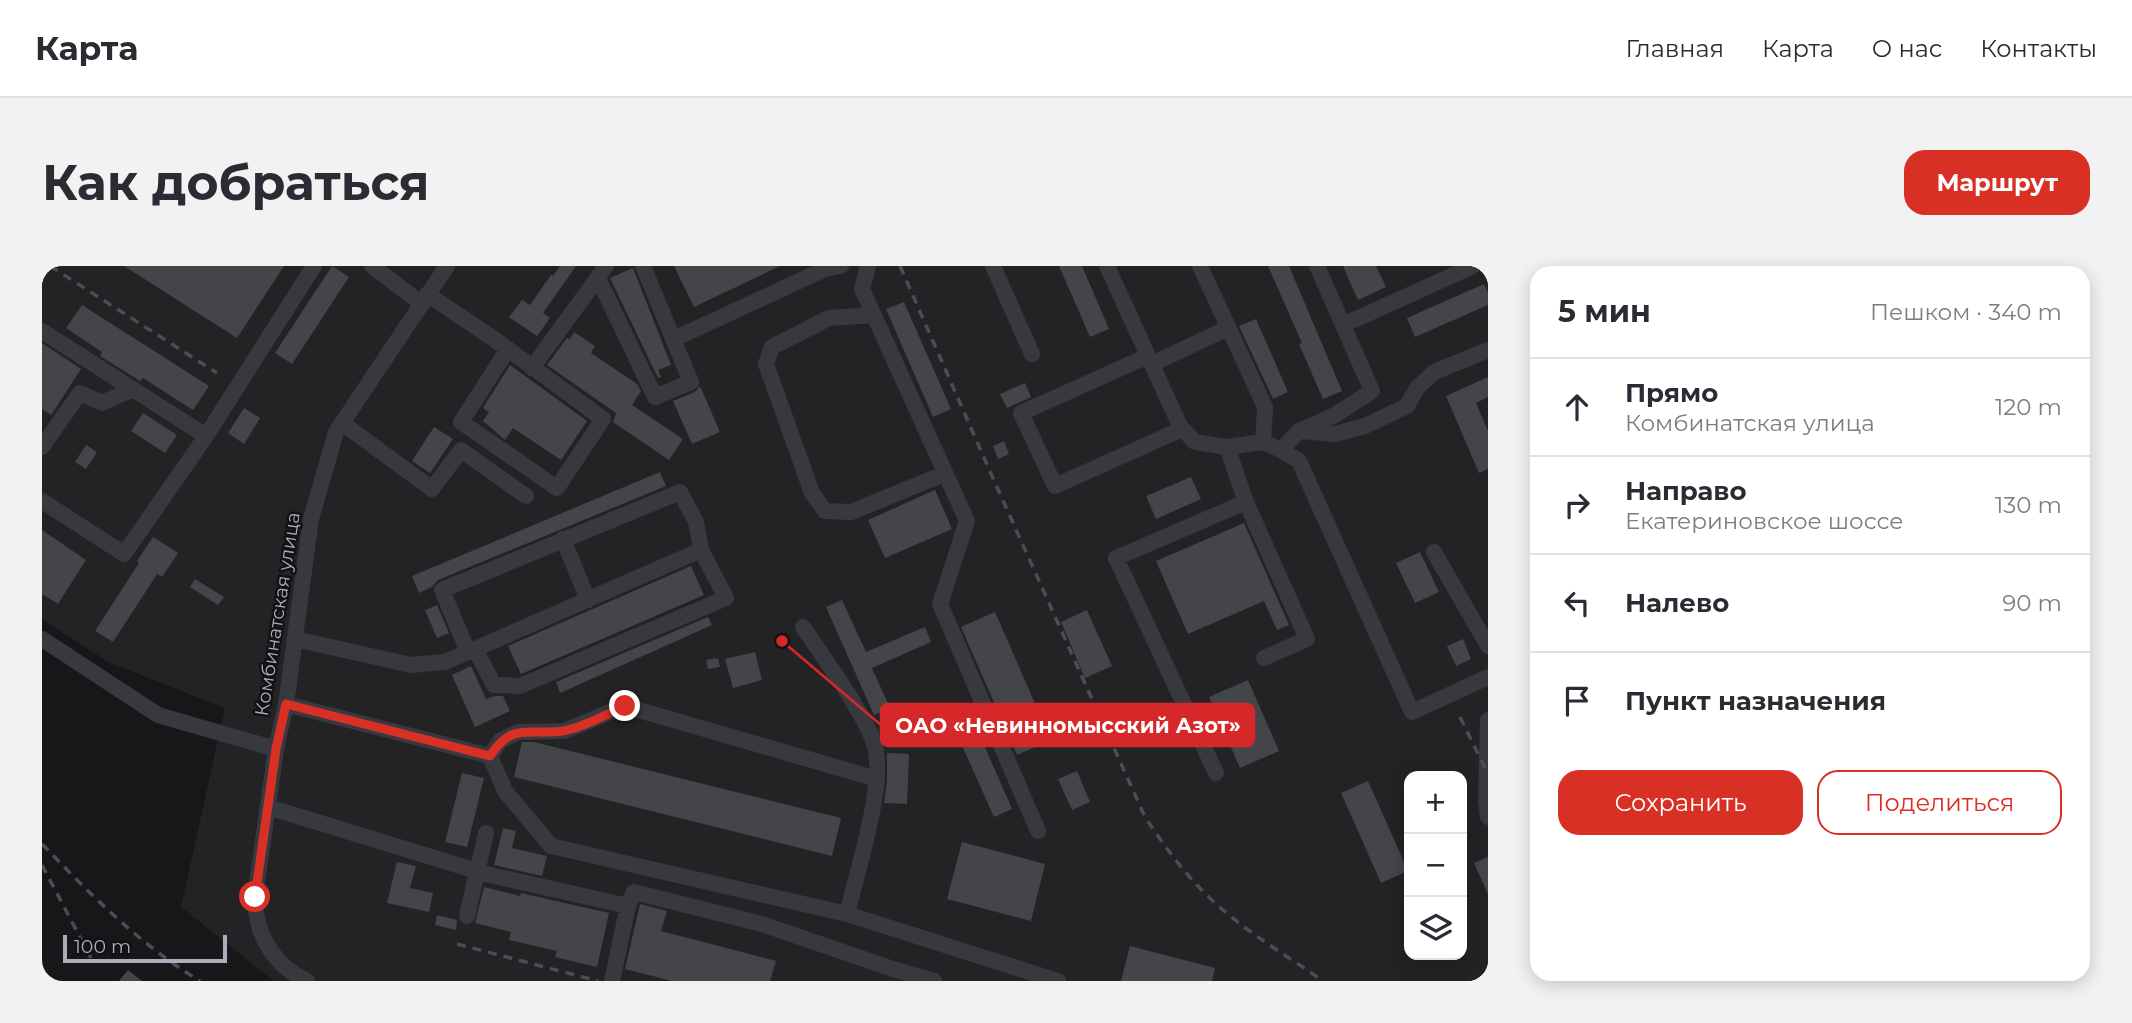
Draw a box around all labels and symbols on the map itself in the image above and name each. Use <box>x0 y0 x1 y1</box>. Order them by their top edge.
street label: Комбинатская улица <box>250 510 305 718</box>
route end <box>609 690 640 721</box>
callout: ОАО «Невинномысский Азот» <box>881 704 1254 746</box>
text: ОАО «Невинномысский Азот» <box>895 713 1241 738</box>
route start <box>239 881 270 912</box>
scale bar <box>63 932 228 964</box>

